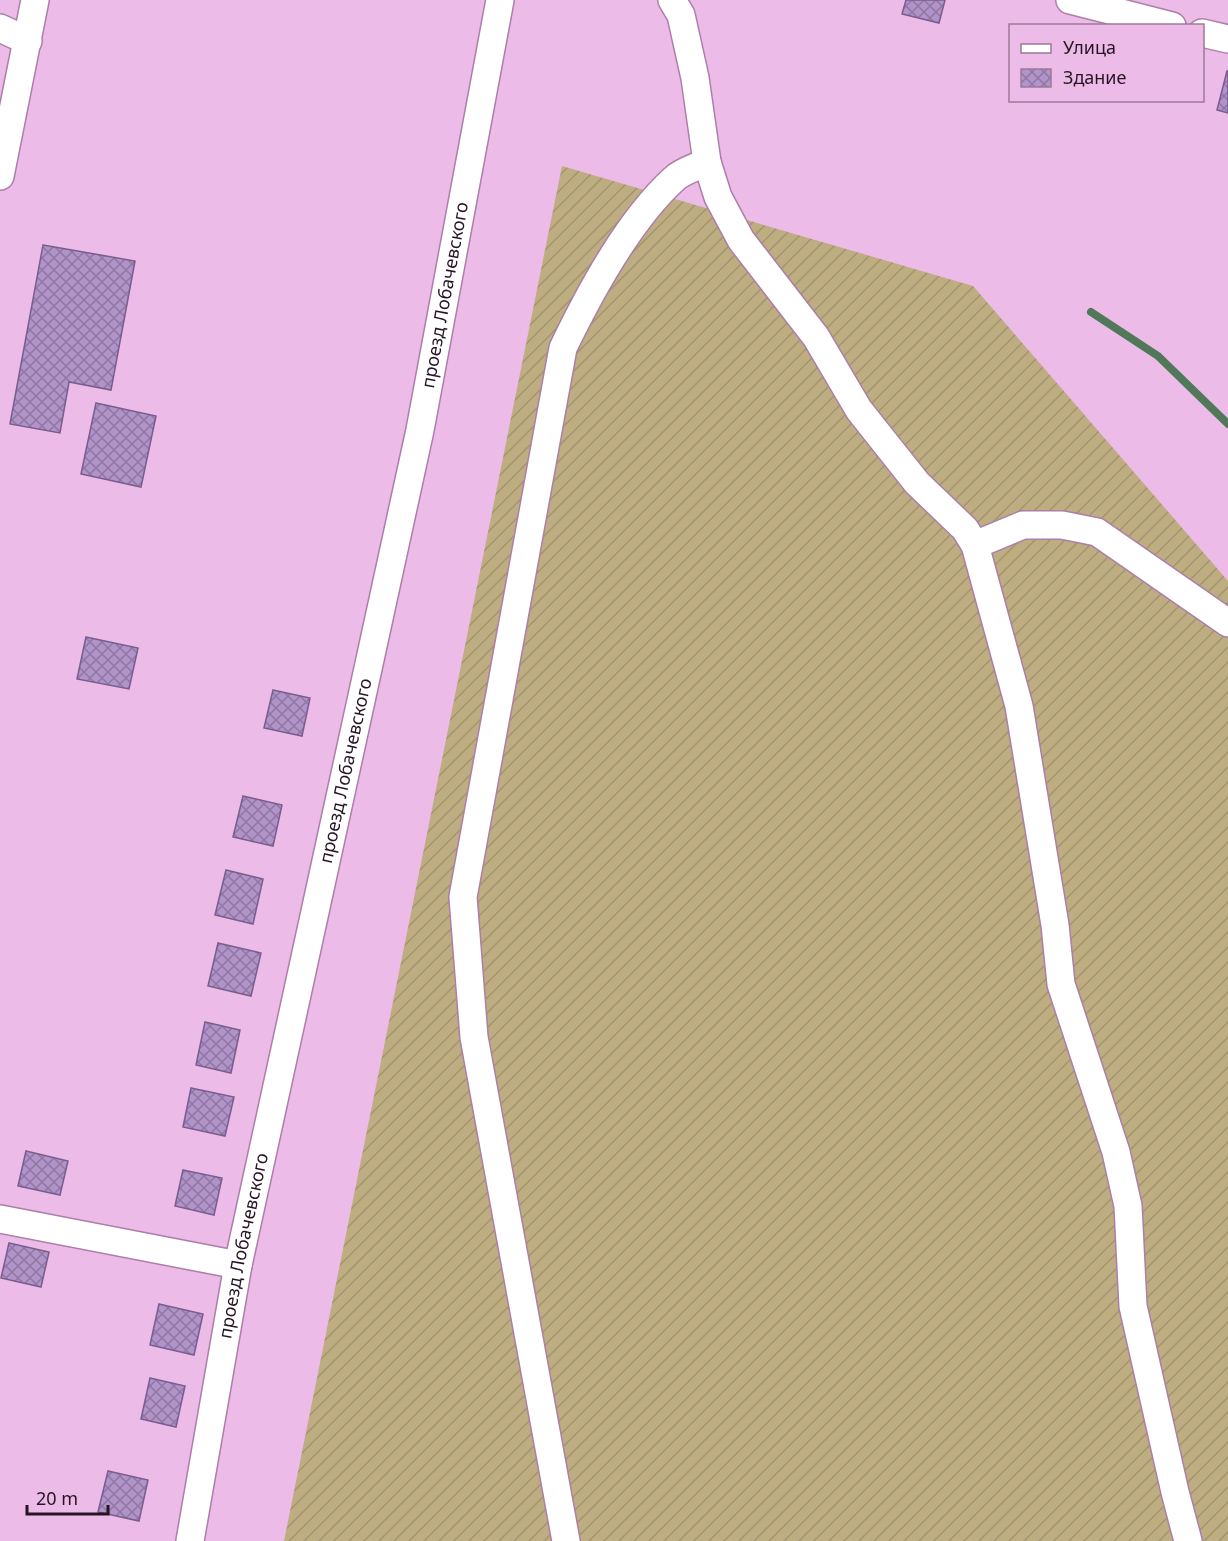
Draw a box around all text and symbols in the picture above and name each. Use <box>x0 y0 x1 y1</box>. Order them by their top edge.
legend <box>1009 24 1204 102</box>
text: Улица <box>1063 35 1116 59</box>
text: Здание <box>1063 65 1127 89</box>
street label: проезд Лобачевского <box>415 200 473 390</box>
street label: проезд Лобачевского <box>313 676 377 865</box>
street label: проезд Лобачевского <box>212 1151 273 1340</box>
scale bar <box>27 1478 108 1516</box>
text: 20 m <box>36 1486 78 1510</box>

